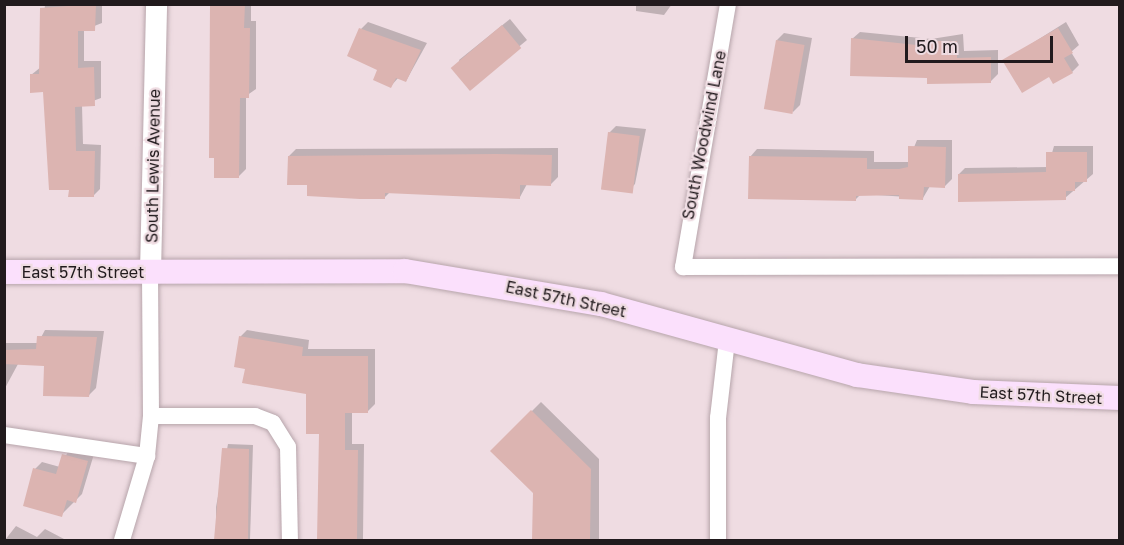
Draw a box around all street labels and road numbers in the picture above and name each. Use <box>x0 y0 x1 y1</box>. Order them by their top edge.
street label: South Woodwind Lane <box>678 49 730 221</box>
street label: South Lewis Avenue <box>142 89 164 243</box>
street label: East 57th Street <box>22 262 144 282</box>
street label: East 57th Street <box>504 277 628 321</box>
street label: East 57th Street <box>979 382 1103 408</box>

